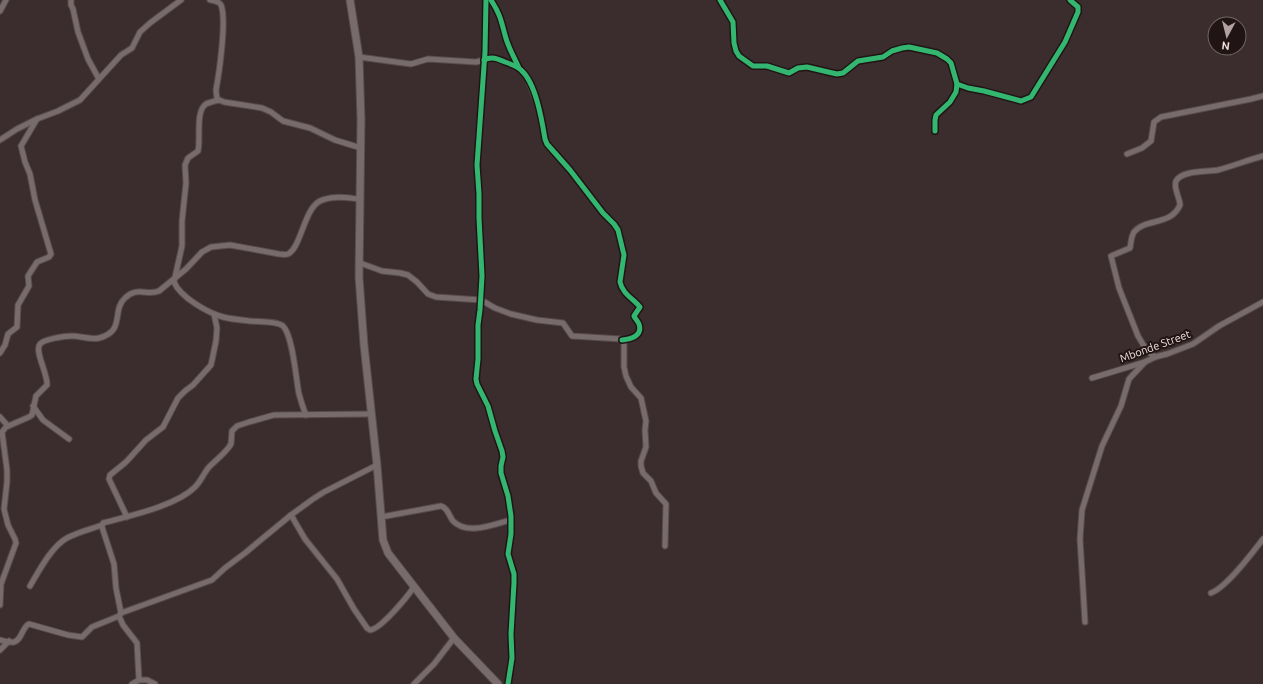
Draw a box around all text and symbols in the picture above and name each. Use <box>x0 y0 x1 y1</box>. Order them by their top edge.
north arrow <box>1207 16 1247 56</box>
text: N <box>1221 39 1231 52</box>
street label: Mbonde Street <box>1118 327 1193 364</box>

